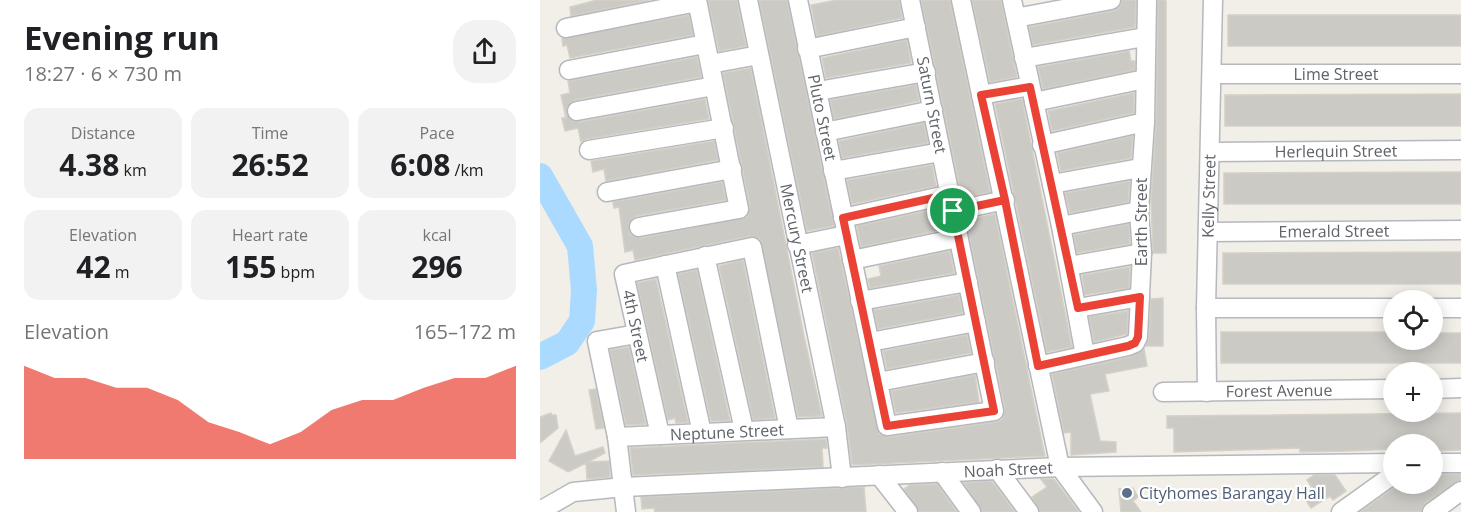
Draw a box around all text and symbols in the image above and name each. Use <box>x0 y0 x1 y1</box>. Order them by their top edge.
text: Evening run <box>24 15 220 60</box>
button: share <box>453 20 516 83</box>
street label: Saturn Street <box>912 55 952 156</box>
text: 18:27 · 6 × 730 m <box>24 60 182 87</box>
street label: Lime Street <box>1293 63 1379 85</box>
street label: Pluto Street <box>803 72 842 163</box>
text: Distance <box>71 122 135 144</box>
text: Time <box>252 122 288 144</box>
text: Pace <box>419 122 455 144</box>
street label: Herlequin Street <box>1275 140 1398 162</box>
text: 4.38 <box>59 144 119 185</box>
text: 26:52 <box>231 144 309 185</box>
text: 6:08 <box>390 144 450 185</box>
street label: Kelly Street <box>1197 154 1221 238</box>
text: km <box>119 159 147 181</box>
text: /km <box>450 159 484 181</box>
street label: Earth Street <box>1130 177 1152 266</box>
street label: Mercury Street <box>775 182 819 295</box>
pin <box>927 185 978 236</box>
icon: arrive <box>936 194 969 227</box>
street label: Emerald Street <box>1278 220 1390 242</box>
text: Elevation <box>69 224 137 246</box>
text: Heart rate <box>232 224 308 246</box>
text: kcal <box>423 224 452 246</box>
text: 42 <box>76 246 111 287</box>
text: 155 <box>225 246 276 287</box>
text: 296 <box>411 246 463 287</box>
text: m <box>111 261 130 283</box>
text: bpm <box>276 261 315 283</box>
street label: 4th Street <box>618 288 654 365</box>
map controls <box>1383 290 1443 494</box>
button: locate <box>1383 290 1443 350</box>
text: Elevation <box>24 318 109 345</box>
text: 165–172 m <box>414 318 516 345</box>
button: + <box>1383 362 1443 422</box>
street label: Forest Avenue <box>1226 379 1332 402</box>
street label: Neptune Street <box>669 418 785 446</box>
button: − <box>1383 434 1443 494</box>
street label: Noah Street <box>963 456 1054 482</box>
place label: Cityhomes Barangay Hall <box>1139 482 1325 504</box>
marker: Cityhomes Barangay Hall <box>1120 486 1134 500</box>

